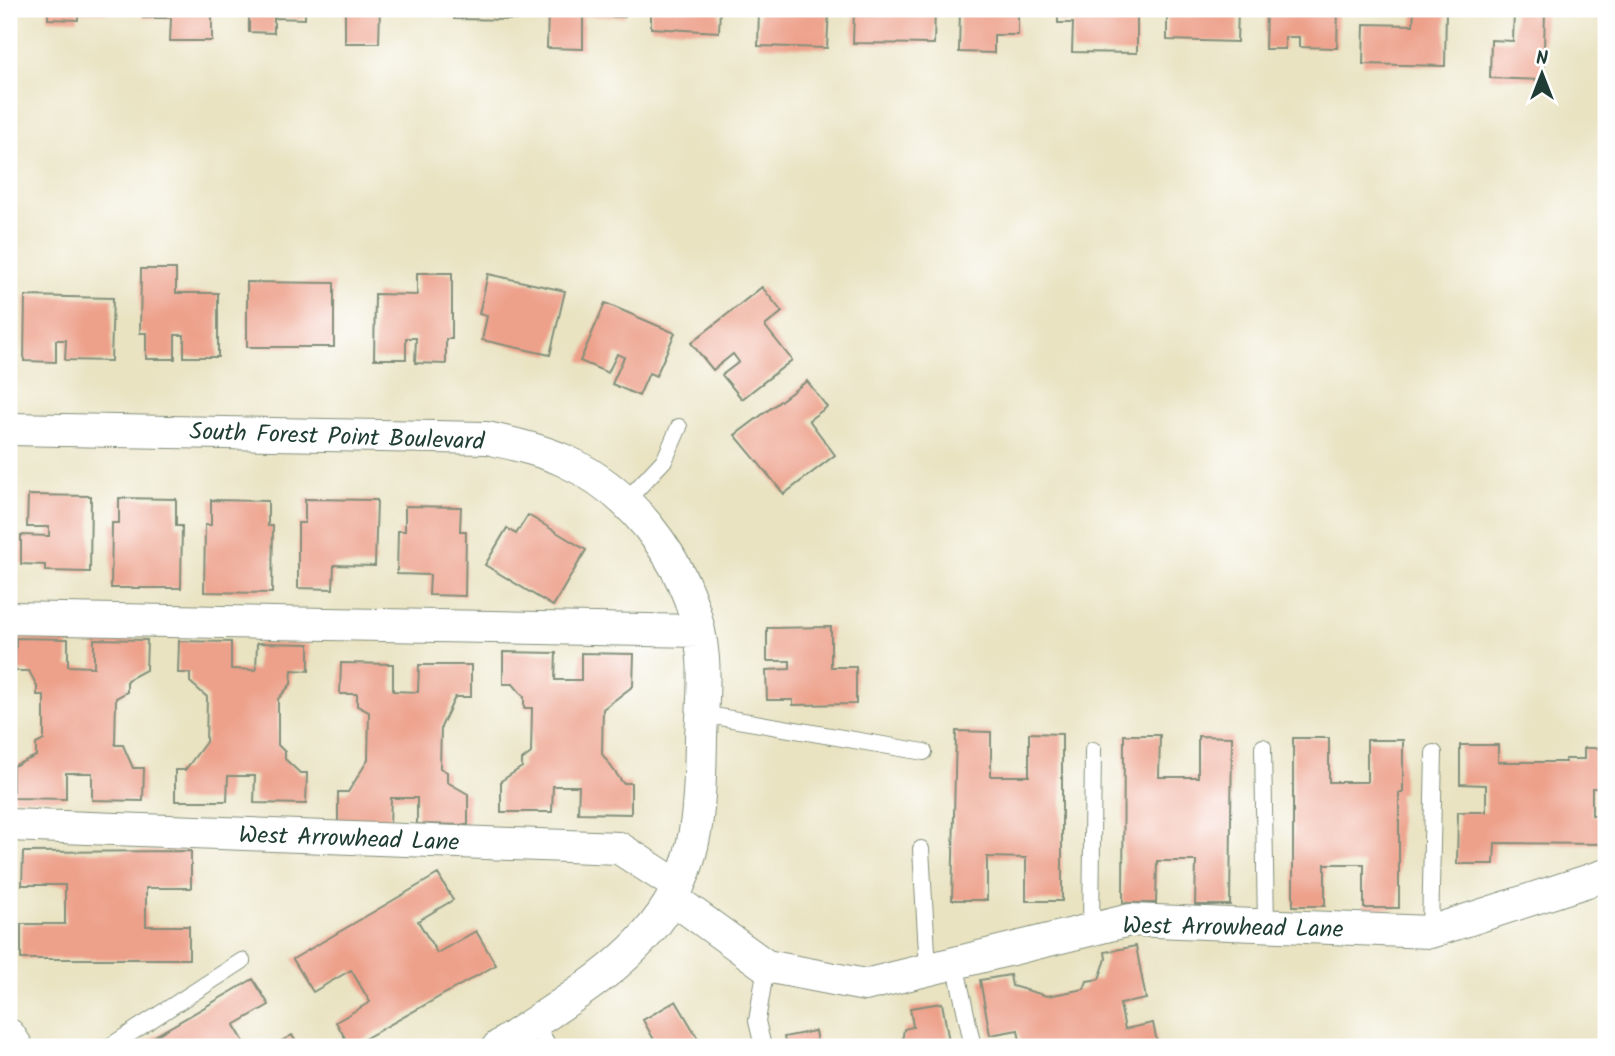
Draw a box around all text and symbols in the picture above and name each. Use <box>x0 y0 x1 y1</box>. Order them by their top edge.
north arrow <box>1506 38 1576 108</box>
text: N <box>1536 44 1548 74</box>
street label: South Forest Point Boulevard <box>189 413 486 462</box>
street label: West Arrowhead Lane <box>238 816 460 863</box>
street label: West Arrowhead Lane <box>1122 907 1344 950</box>

